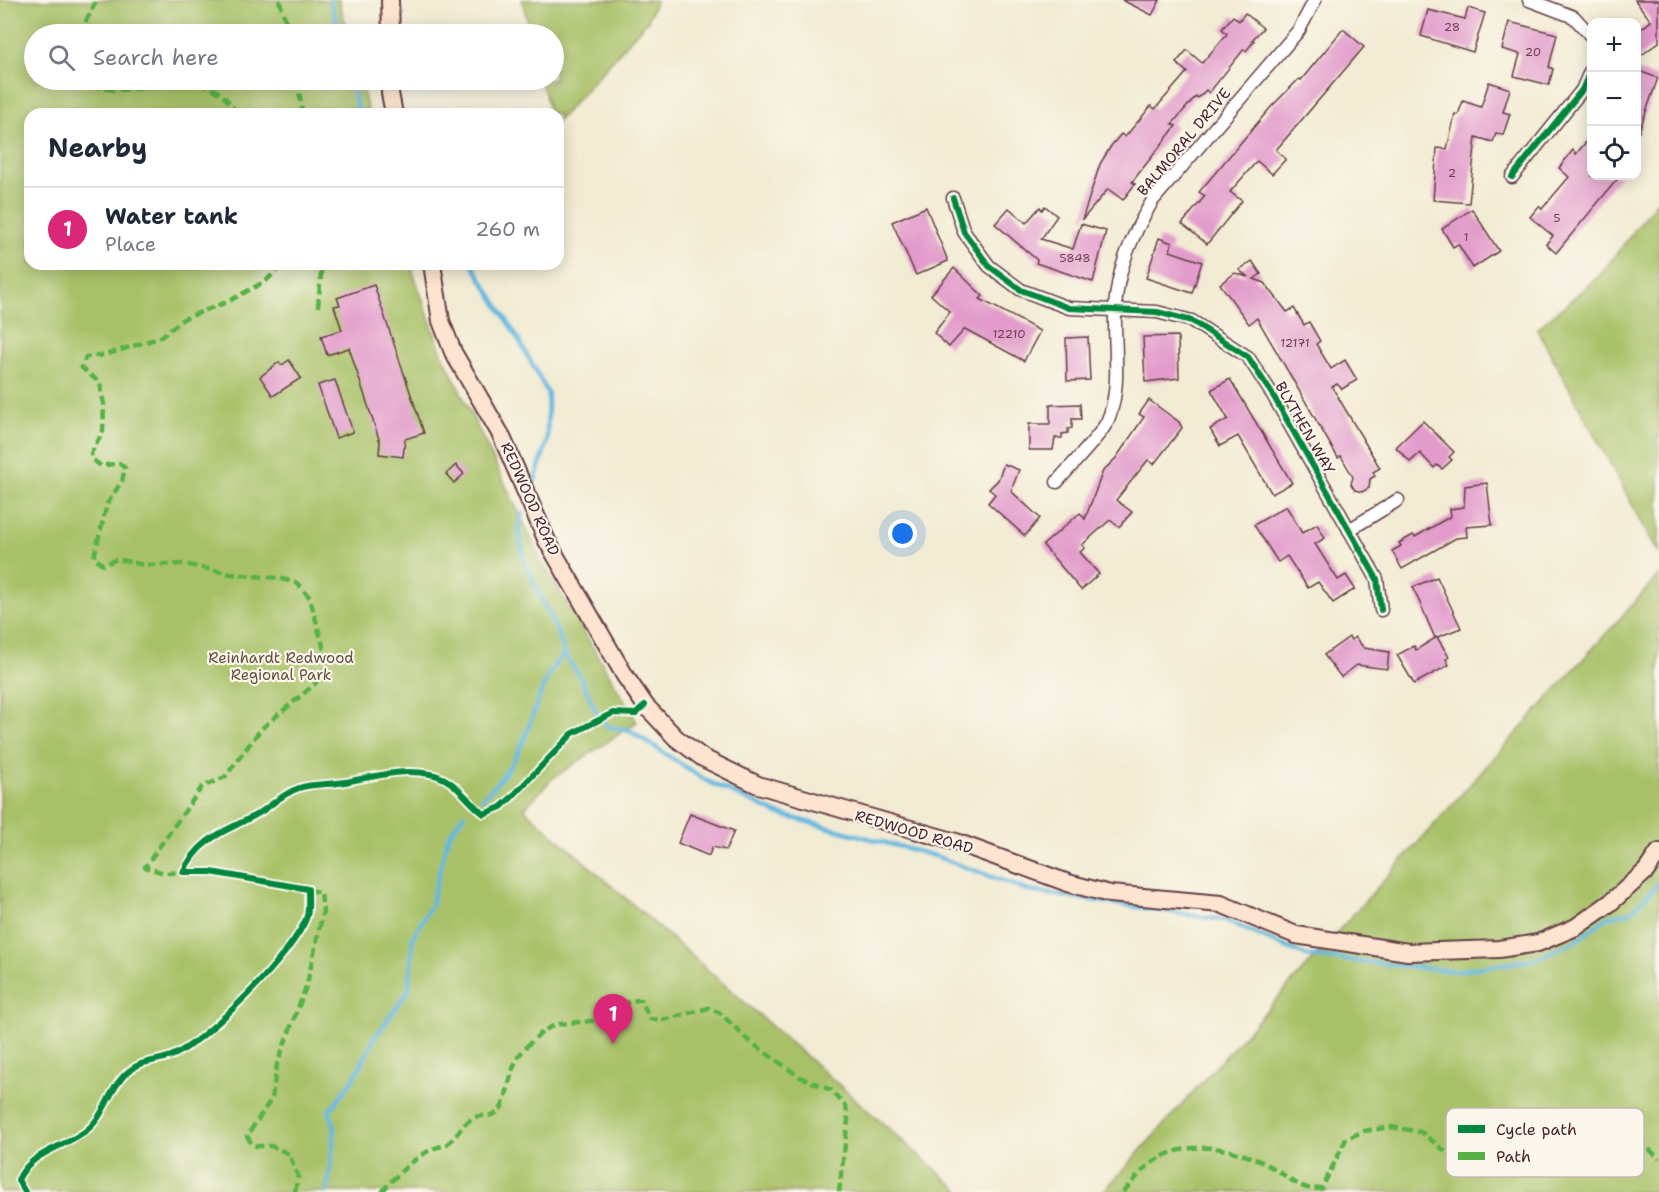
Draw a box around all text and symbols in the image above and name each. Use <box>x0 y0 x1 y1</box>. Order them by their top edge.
map controls <box>1587 18 1641 180</box>
button: + <box>1587 18 1641 72</box>
house number: 28 <box>1444 19 1460 35</box>
search box <box>24 24 564 90</box>
icon: search <box>45 41 78 74</box>
text: Search here <box>93 43 219 72</box>
house number: 20 <box>1525 44 1541 60</box>
button: − <box>1587 72 1641 126</box>
street label: BALMORAL DRIVE <box>1133 84 1235 200</box>
button: locate <box>1587 126 1641 180</box>
text: Nearby <box>48 130 147 165</box>
house number: 2 <box>1448 165 1456 181</box>
text: Water tank <box>105 202 238 231</box>
house number: 5 <box>1553 210 1561 226</box>
text: 1 <box>63 216 72 242</box>
text: 260 m <box>475 216 540 242</box>
house number: 1 <box>1463 229 1469 245</box>
text: Place <box>105 231 156 257</box>
house number: 5848 <box>1059 250 1091 266</box>
house number: 12210 <box>992 326 1026 342</box>
house number: 12171 <box>1280 335 1310 351</box>
street label: BLYTHEN WAY <box>1270 378 1340 478</box>
street label: REDWOOD ROAD <box>496 439 564 559</box>
your location <box>888 519 917 548</box>
park label: Reinhardt Redwood Regional Park <box>208 648 354 685</box>
street label: REDWOOD ROAD <box>853 806 976 858</box>
pin: 1 <box>594 994 632 1044</box>
legend <box>1446 1108 1644 1177</box>
text: Cycle path <box>1496 1119 1577 1140</box>
text: Path <box>1496 1146 1531 1167</box>

